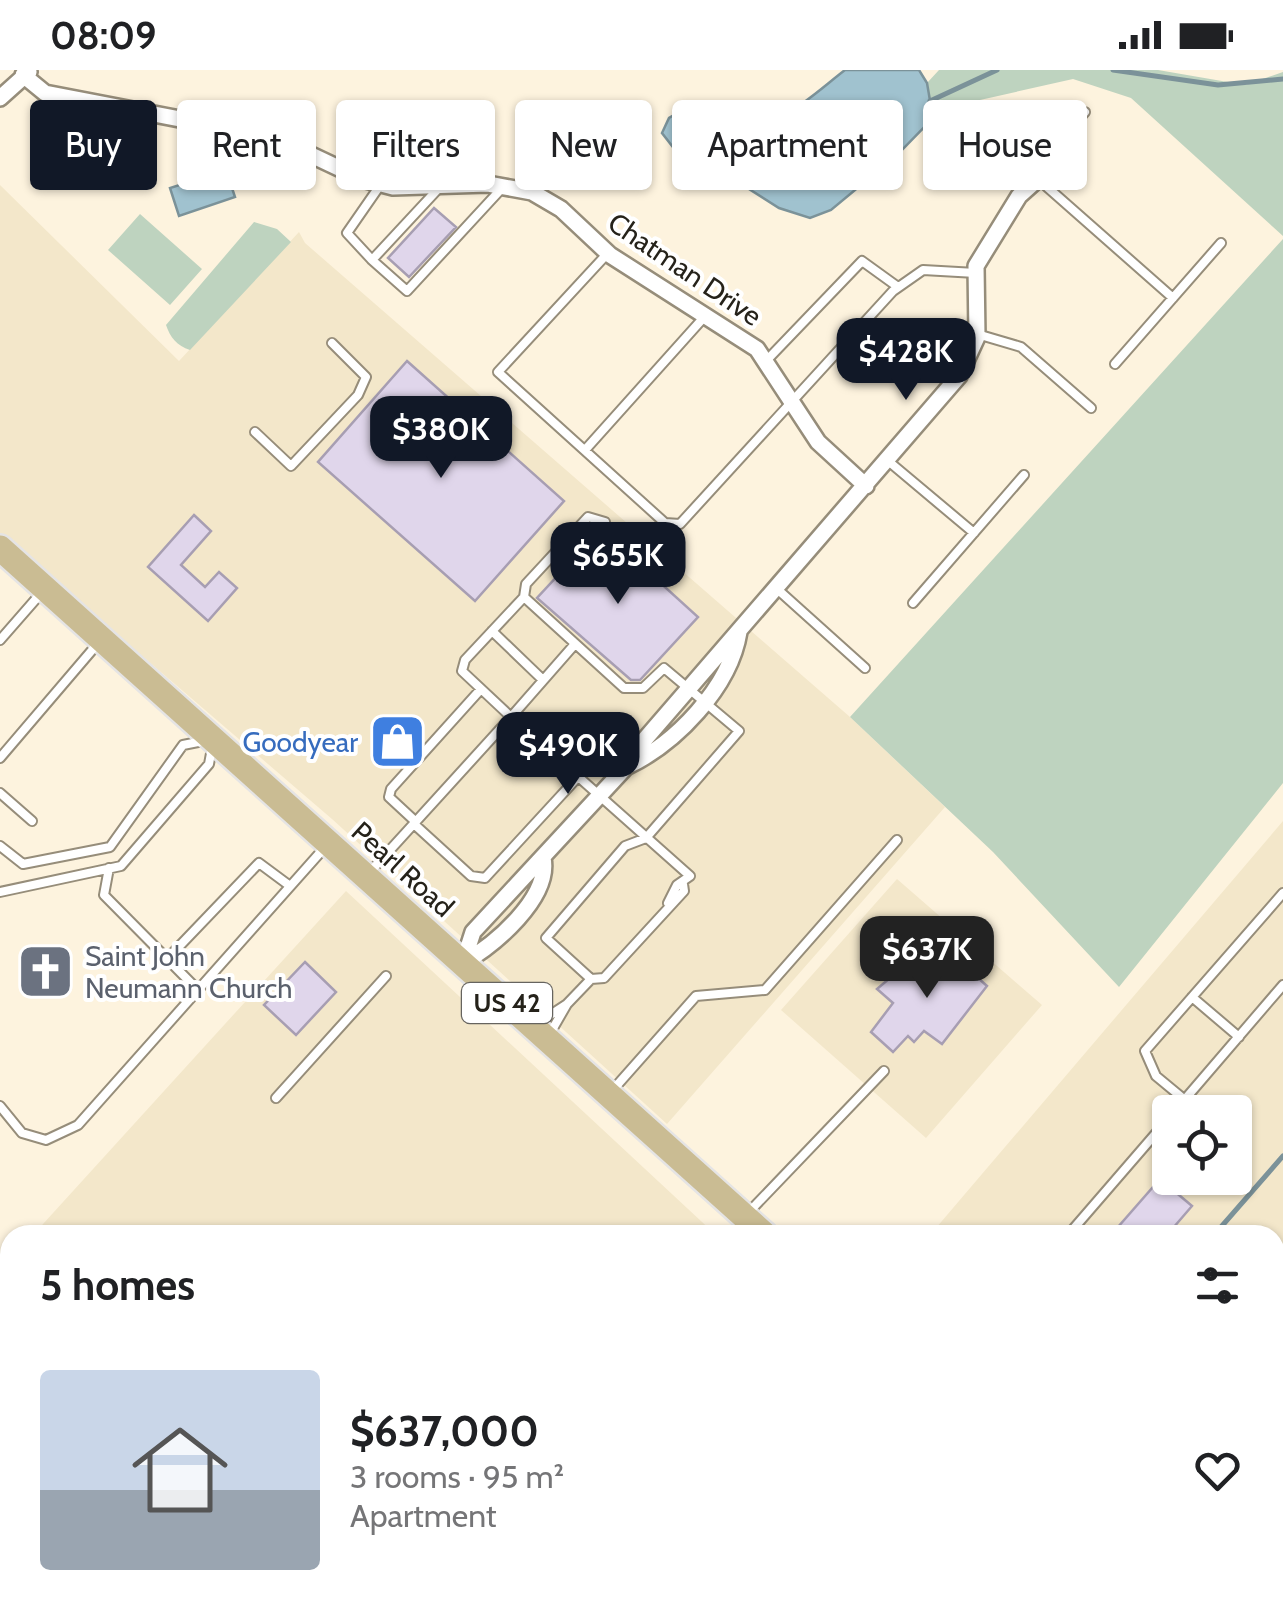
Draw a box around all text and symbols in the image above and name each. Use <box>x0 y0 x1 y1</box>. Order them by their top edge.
text: 08:09 <box>50 12 156 59</box>
chip: Buy <box>30 100 157 190</box>
chip: Rent <box>177 100 316 190</box>
chip: Filters <box>336 100 495 190</box>
chip: New <box>515 100 652 190</box>
chip: Apartment <box>672 100 903 190</box>
chip: House <box>923 100 1087 190</box>
street label: Chatman Drive <box>602 205 768 333</box>
pin: $428K <box>836 318 976 403</box>
text: $428K <box>859 331 953 370</box>
pin: $380K <box>371 396 511 481</box>
text: $380K <box>392 409 490 448</box>
pin: $655K <box>548 522 688 607</box>
text: $655K <box>573 535 663 574</box>
shop icon: Goodyear <box>367 712 427 772</box>
pin: $490K <box>498 712 638 797</box>
place label: Goodyear <box>243 725 358 759</box>
text: $490K <box>518 725 618 764</box>
street label: Pearl Road <box>345 814 461 924</box>
pin: $637K <box>857 916 997 1001</box>
text: $637K <box>882 929 972 968</box>
place label: Saint John Neumann Church <box>85 939 292 1005</box>
church icon: Saint John Neumann Church <box>16 942 76 1002</box>
road number: US 42 <box>462 983 552 1023</box>
map controls <box>1152 1095 1252 1195</box>
button: locate <box>1152 1095 1252 1195</box>
icon: filters <box>1190 1258 1245 1313</box>
text: 5 homes <box>40 1259 195 1311</box>
text: $637,000 <box>350 1405 539 1457</box>
icon: home <box>120 1410 240 1530</box>
icon: heart <box>1190 1443 1245 1498</box>
text: 3 rooms · 95 m² <box>350 1457 564 1496</box>
text: Apartment <box>350 1496 497 1535</box>

